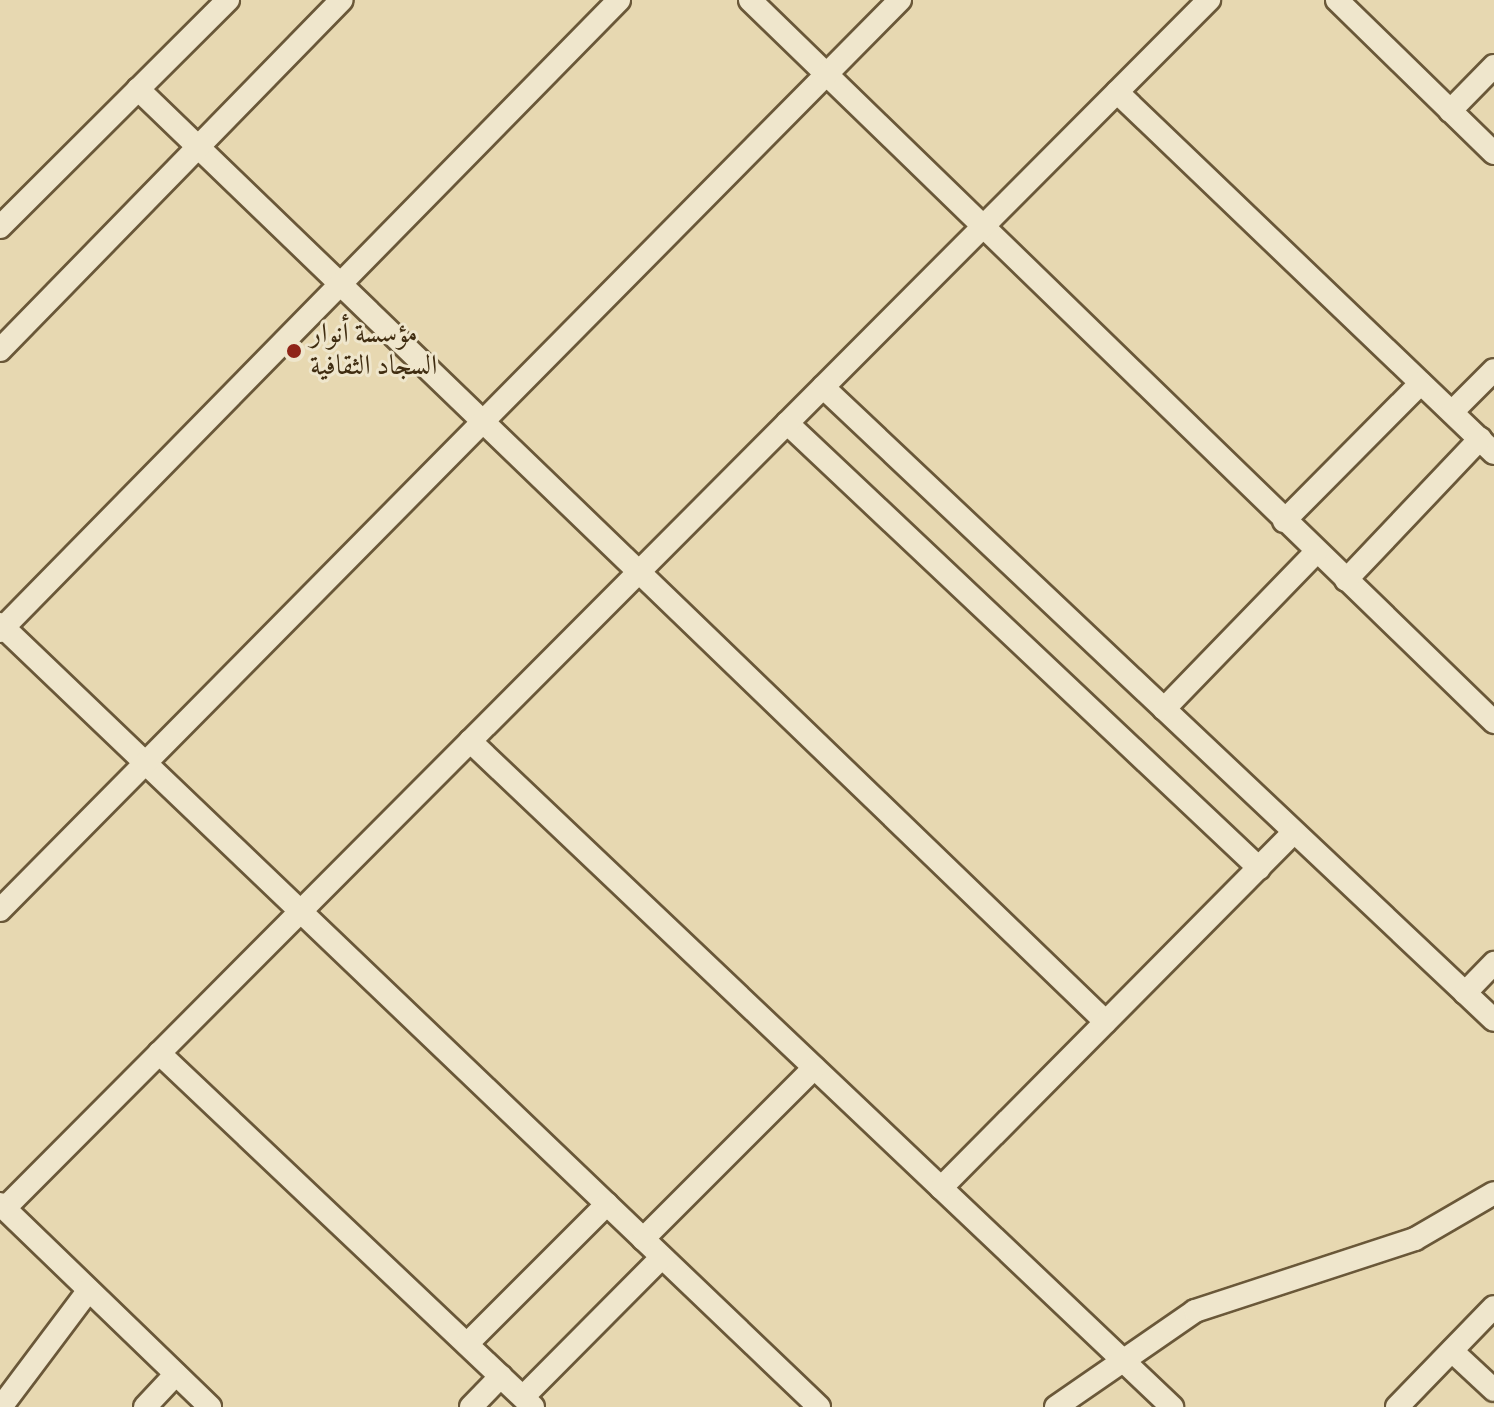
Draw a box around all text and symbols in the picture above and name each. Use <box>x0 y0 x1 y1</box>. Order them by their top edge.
place label: مؤسسة أنوار السجاد الثقافية <box>310 318 437 384</box>
marker: مؤسسة أنوار السجاد الثقافية <box>285 342 303 360</box>

